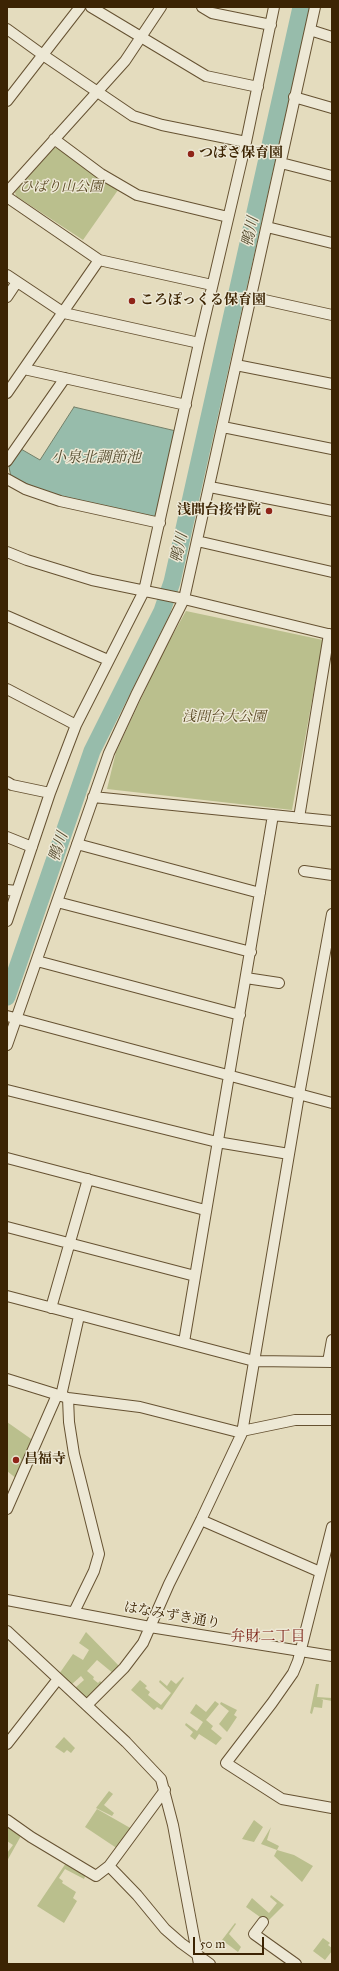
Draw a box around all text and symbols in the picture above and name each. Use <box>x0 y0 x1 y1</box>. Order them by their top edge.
place label: つばさ保育園 <box>199 146 283 162</box>
marker: つばさ保育園 <box>186 149 196 159</box>
park label: ひばり山公園 <box>19 180 103 196</box>
water label: 鴨川 <box>239 215 263 249</box>
place label: ころぽっくる保育園 <box>140 293 266 309</box>
marker: ころぽっくる保育園 <box>127 296 137 306</box>
water label: 小泉北調節池 <box>51 449 141 467</box>
place label: 浅間台接骨院 <box>177 503 261 519</box>
marker: 浅間台接骨院 <box>264 506 274 516</box>
water label: 鴨川 <box>168 531 192 565</box>
park label: 浅間台大公園 <box>182 710 266 726</box>
water label: 鴨川 <box>46 830 72 864</box>
place label: 昌福寺 <box>24 1452 66 1468</box>
marker: 昌福寺 <box>11 1455 21 1465</box>
street label: はなみずき通り <box>122 1599 222 1633</box>
district label: 弁財二丁目 <box>231 1628 305 1646</box>
scale bar <box>195 1929 266 1955</box>
text: 50 m <box>200 1937 225 1951</box>

